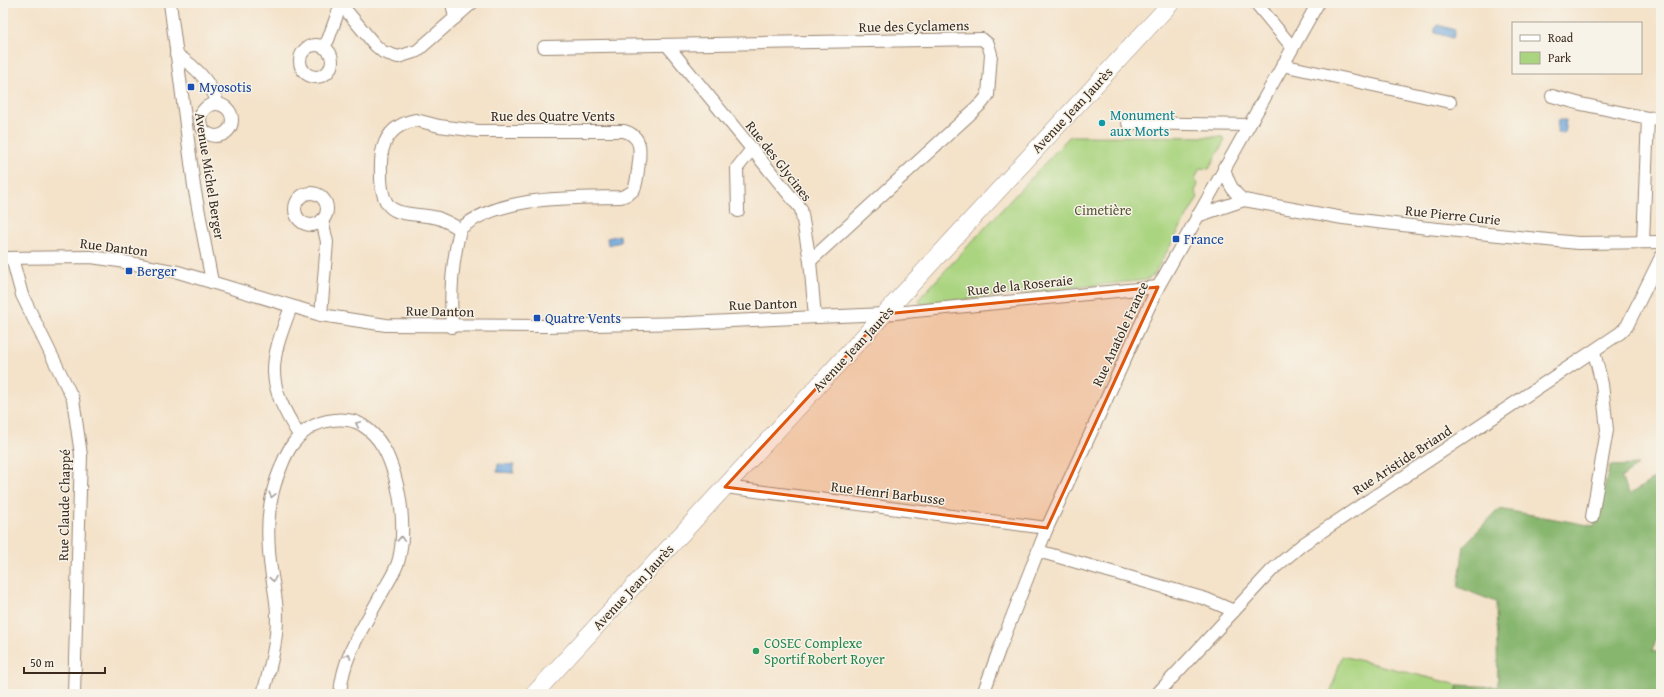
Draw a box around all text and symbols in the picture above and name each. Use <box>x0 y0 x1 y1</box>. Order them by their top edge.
street label: Rue des Cyclamens <box>859 15 969 37</box>
legend <box>1512 22 1642 74</box>
text: Road <box>1548 29 1574 46</box>
text: Park <box>1548 49 1572 66</box>
street label: Avenue Jean Jaurès <box>1027 63 1117 157</box>
place label: Myosotis <box>199 77 251 97</box>
marker: Myosotis <box>186 82 196 92</box>
place label: Monument aux Morts <box>1110 105 1175 141</box>
street label: Rue des Quatre Vents <box>491 106 615 126</box>
street label: Avenue Michel Berger <box>190 111 230 241</box>
street label: Rue des Glycines <box>741 117 817 205</box>
marker: Monument aux Morts <box>1097 118 1107 128</box>
park label: Cimetière <box>1074 200 1132 220</box>
street label: Rue Pierre Curie <box>1404 200 1502 230</box>
place label: France <box>1184 229 1224 249</box>
street label: Rue Danton <box>79 233 149 261</box>
marker: France <box>1171 234 1181 244</box>
place label: Berger <box>137 261 177 281</box>
marker: Berger <box>124 266 134 276</box>
street label: Rue de la Roseraie <box>966 269 1074 300</box>
street label: Rue Anatole France <box>1087 278 1153 390</box>
street label: Rue Danton <box>729 293 798 315</box>
street label: Rue Danton <box>406 300 474 322</box>
street label: Avenue Jean Jaurès <box>808 302 898 396</box>
place label: Quatre Vents <box>545 308 621 328</box>
marker: Quatre Vents <box>532 313 542 323</box>
street label: Rue Aristide Briand <box>1348 420 1456 500</box>
one-way arrow <box>355 421 362 429</box>
street label: Rue Claude Chappé <box>53 448 75 561</box>
street label: Rue Henri Barbusse <box>830 476 947 510</box>
one-way arrow <box>268 492 276 498</box>
one-way arrow <box>397 536 405 542</box>
street label: Avenue Jean Jaurès <box>588 540 678 634</box>
one-way arrow <box>268 576 277 582</box>
place label: COSEC Complexe Sportif Robert Royer <box>764 633 885 669</box>
marker: COSEC Complexe Sportif Robert Royer <box>751 646 761 656</box>
scale bar <box>24 649 105 675</box>
one-way arrow <box>344 653 352 660</box>
text: 50 m <box>30 654 54 671</box>

